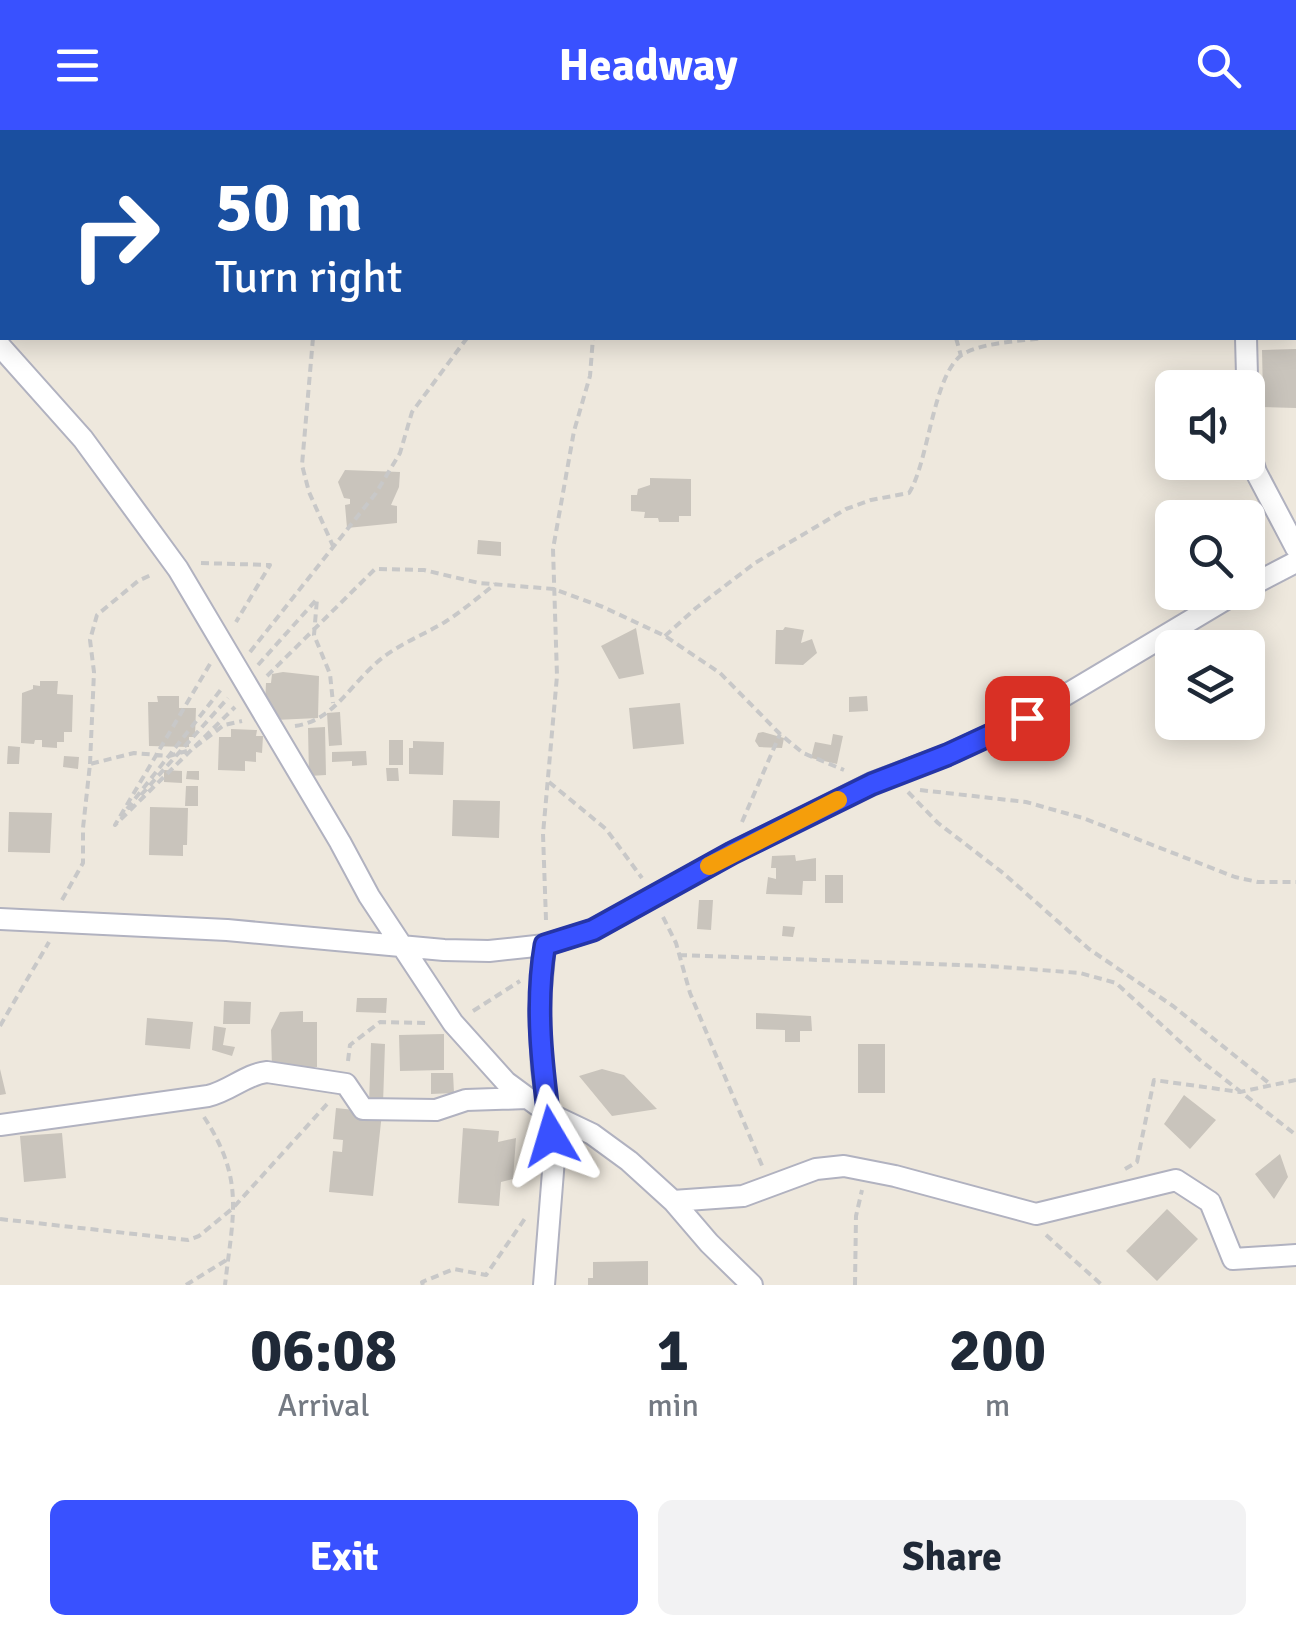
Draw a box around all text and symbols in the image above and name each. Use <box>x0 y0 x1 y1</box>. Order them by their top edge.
icon: menu <box>50 38 105 93</box>
text: Headway <box>558 38 738 93</box>
icon: search <box>1191 38 1246 93</box>
text: 50 m <box>215 164 363 250</box>
icon: right <box>50 170 180 300</box>
text: Turn right <box>215 250 403 305</box>
map controls <box>1155 370 1265 740</box>
button: sound <box>1155 370 1265 480</box>
button: search <box>1155 500 1265 610</box>
button: layers <box>1155 630 1265 740</box>
pin <box>985 676 1070 761</box>
icon: arrive <box>1000 691 1055 746</box>
position arrow <box>499 1084 603 1188</box>
text: 06:08 <box>250 1314 397 1388</box>
text: 1 <box>657 1314 689 1388</box>
text: 200 <box>949 1314 1046 1388</box>
text: Arrival <box>278 1386 370 1425</box>
text: min <box>647 1386 699 1425</box>
text: m <box>985 1386 1010 1425</box>
button: Exit <box>50 1500 638 1615</box>
button: Share <box>658 1500 1246 1615</box>

